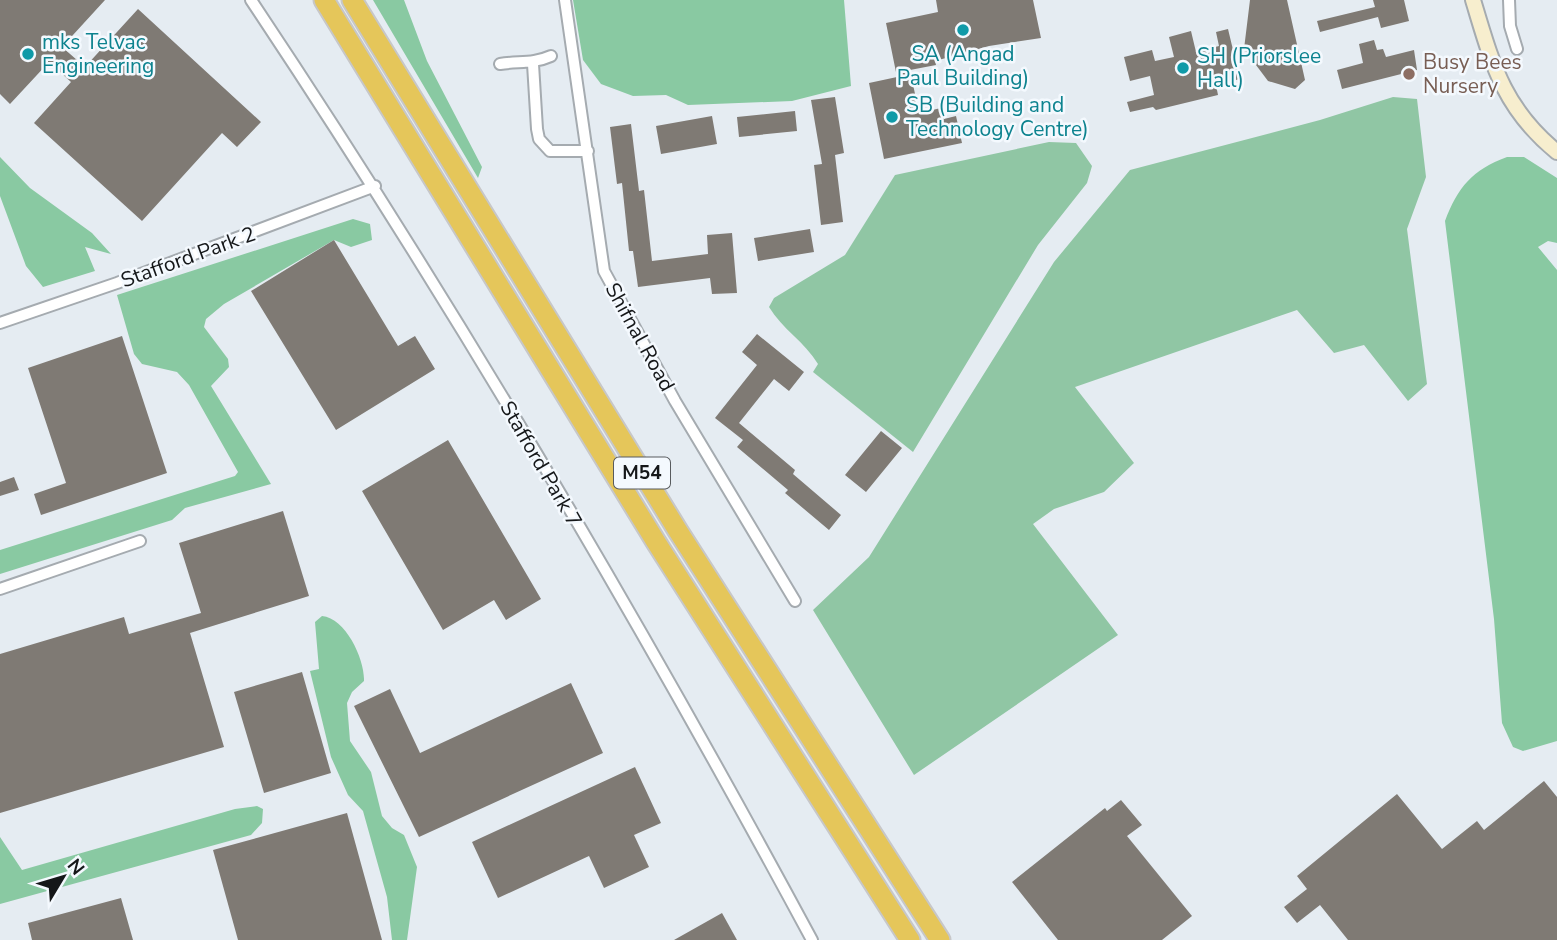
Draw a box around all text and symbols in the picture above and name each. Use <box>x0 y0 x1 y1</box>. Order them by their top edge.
marker: SA (Angad Paul Building) <box>955 22 971 38</box>
place label: mks Telvac Engineering <box>42 28 154 80</box>
place label: SA (Angad Paul Building) <box>897 40 1029 92</box>
place label: SH (Priorslee Hall) <box>1197 42 1321 94</box>
marker: mks Telvac Engineering <box>20 46 36 62</box>
place label: Busy Bees Nursery <box>1423 48 1522 100</box>
marker: SH (Priorslee Hall) <box>1175 60 1191 76</box>
marker: Busy Bees Nursery <box>1401 66 1417 82</box>
place label: SB (Building and Technology Centre) <box>906 91 1089 143</box>
marker: SB (Building and Technology Centre) <box>884 109 900 125</box>
street label: Stafford Park 2 <box>117 220 259 294</box>
street label: Shifnal Road <box>599 278 681 396</box>
street label: Stafford Park 7 <box>494 396 588 532</box>
road number: M54 <box>614 458 670 488</box>
north arrow <box>28 842 98 912</box>
text: N <box>61 854 90 881</box>

